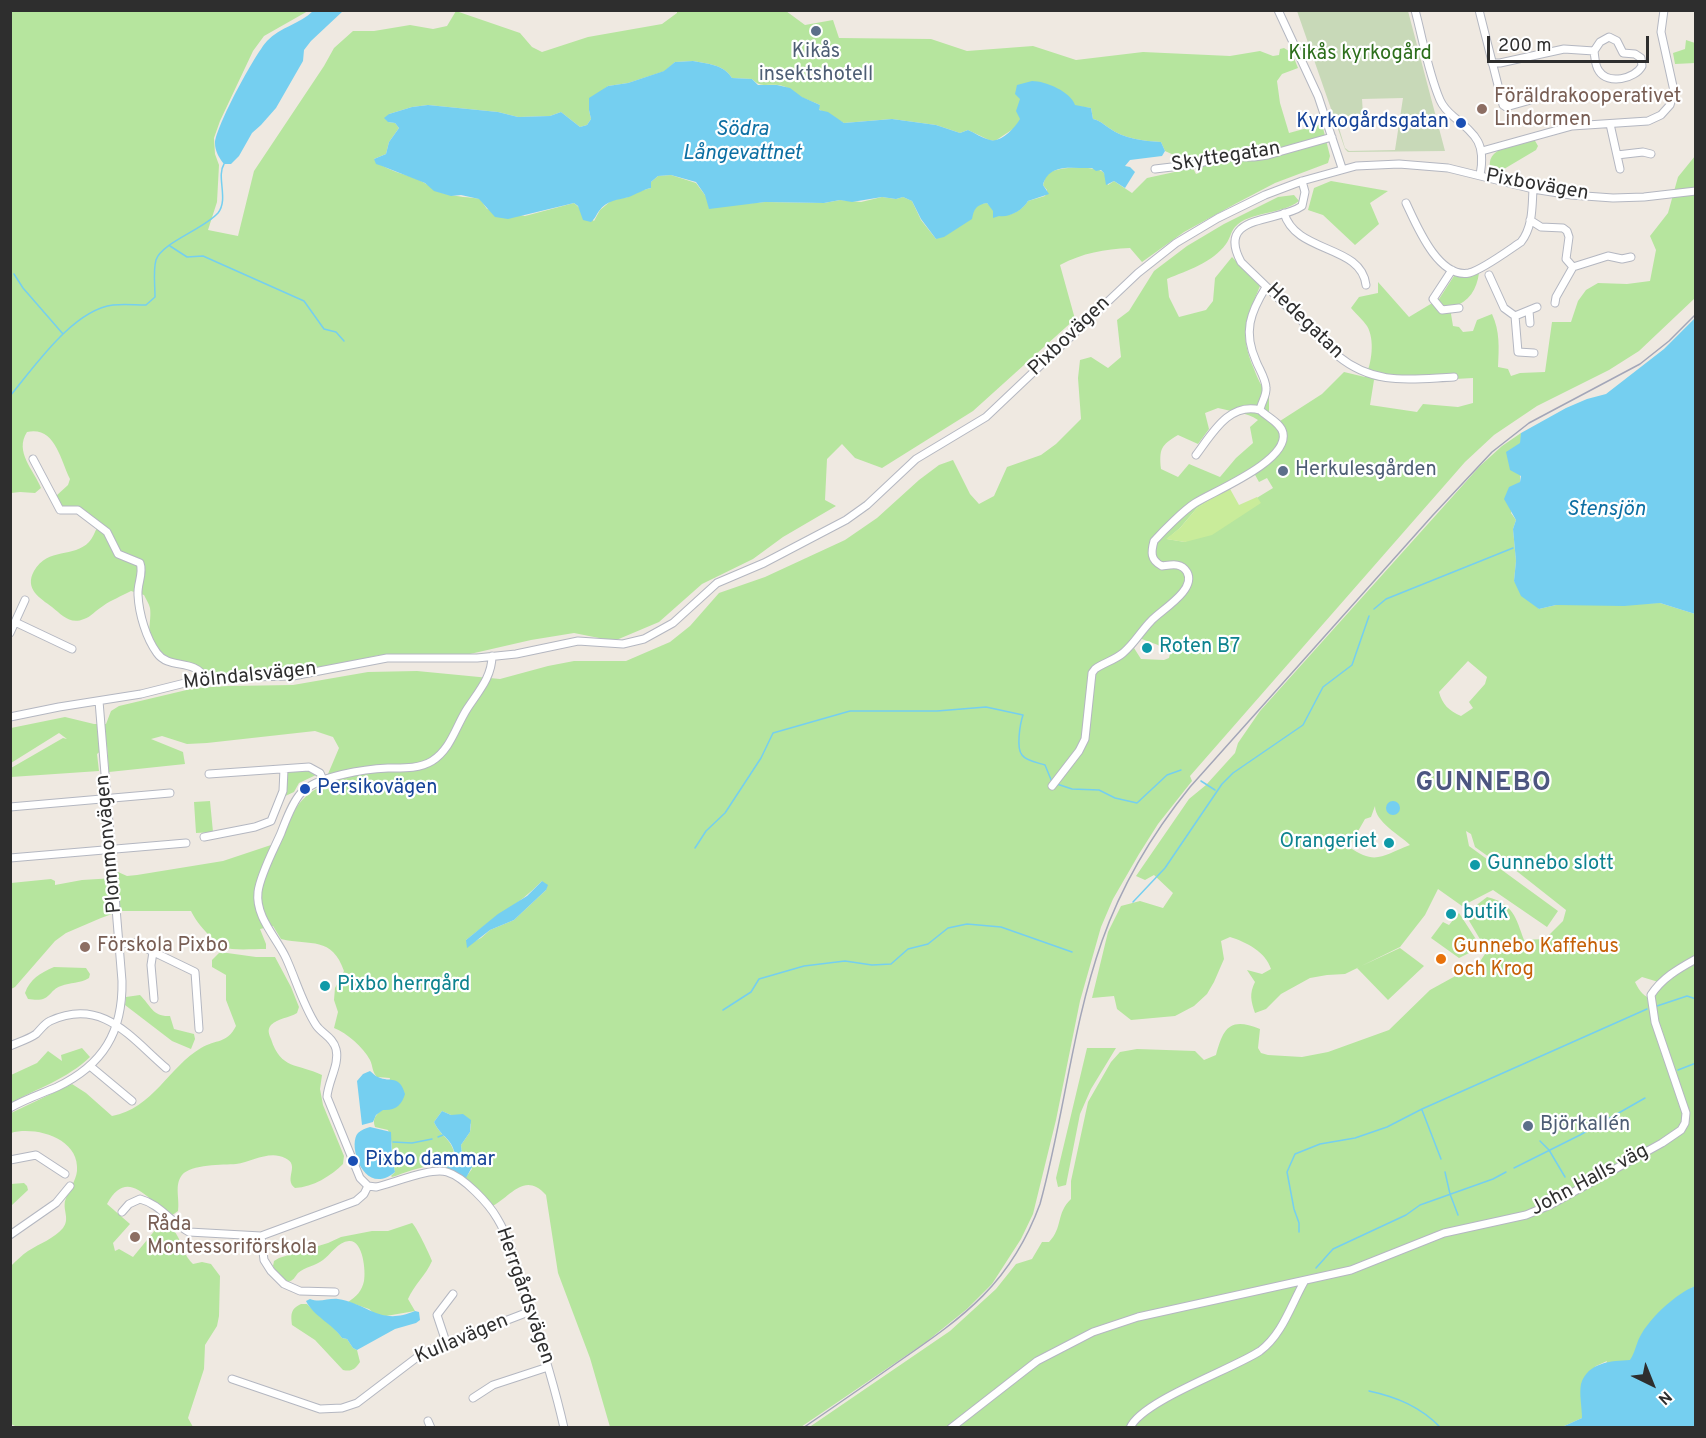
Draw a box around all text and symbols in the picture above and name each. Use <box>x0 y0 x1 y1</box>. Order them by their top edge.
marker: Kikås insektshotell <box>809 24 823 38</box>
scale bar <box>1490 24 1652 62</box>
text: 200 m <box>1498 35 1551 58</box>
place label: Kikås insektshotell <box>759 41 873 88</box>
park label: Kikås kyrkogård <box>1288 43 1432 67</box>
place label: Föräldrakooperativet Lindormen <box>1494 86 1681 133</box>
marker: Föräldrakooperativet Lindormen <box>1475 102 1489 116</box>
place label: Kyrkogårdsgatan <box>1296 111 1449 135</box>
marker: Kyrkogårdsgatan <box>1454 116 1468 130</box>
water label: Södra Långevattnet <box>682 118 802 168</box>
street label: Skyttegatan <box>1170 138 1282 178</box>
street label: Pixbovägen <box>1484 165 1590 207</box>
street label: Hedegatan <box>1260 279 1348 365</box>
street label: Pixbovägen <box>1024 292 1116 382</box>
place label: Herkulesgården <box>1295 459 1437 483</box>
marker: Herkulesgården <box>1276 464 1290 478</box>
water label: Stensjön <box>1567 498 1645 524</box>
place label: Roten B7 <box>1159 636 1240 660</box>
marker: Roten B7 <box>1140 641 1154 655</box>
street label: Mölndalsvägen <box>182 658 318 696</box>
district label: GUNNEBO <box>1416 769 1552 801</box>
street label: Plommonvägen <box>92 774 128 914</box>
place label: Persikovägen <box>317 777 437 801</box>
marker: Persikovägen <box>298 782 312 796</box>
place label: Orangeriet <box>1280 831 1377 855</box>
marker: Orangeriet <box>1382 836 1396 850</box>
place label: Gunnebo slott <box>1487 853 1614 877</box>
marker: Gunnebo slott <box>1468 858 1482 872</box>
place label: butik <box>1463 902 1508 926</box>
marker: butik <box>1444 907 1458 921</box>
place label: Förskola Pixbo <box>97 935 228 959</box>
place label: Gunnebo Kaffehus och Krog <box>1453 936 1619 983</box>
marker: Förskola Pixbo <box>78 940 92 954</box>
marker: Gunnebo Kaffehus och Krog <box>1434 952 1448 966</box>
place label: Pixbo herrgård <box>337 974 470 998</box>
marker: Pixbo herrgård <box>318 979 332 993</box>
place label: Björkallén <box>1540 1114 1630 1138</box>
marker: Björkallén <box>1521 1119 1535 1133</box>
street label: John Halls väg <box>1527 1140 1653 1222</box>
place label: Pixbo dammar <box>365 1149 495 1173</box>
marker: Pixbo dammar <box>346 1154 360 1168</box>
place label: Råda Montessoriförskola <box>147 1214 317 1261</box>
street label: Herrgårdsvägen <box>489 1224 559 1368</box>
marker: Råda Montessoriförskola <box>128 1230 142 1244</box>
street label: Kullavägen <box>412 1310 512 1370</box>
north arrow <box>1622 1354 1682 1414</box>
text: N <box>1653 1386 1675 1408</box>

